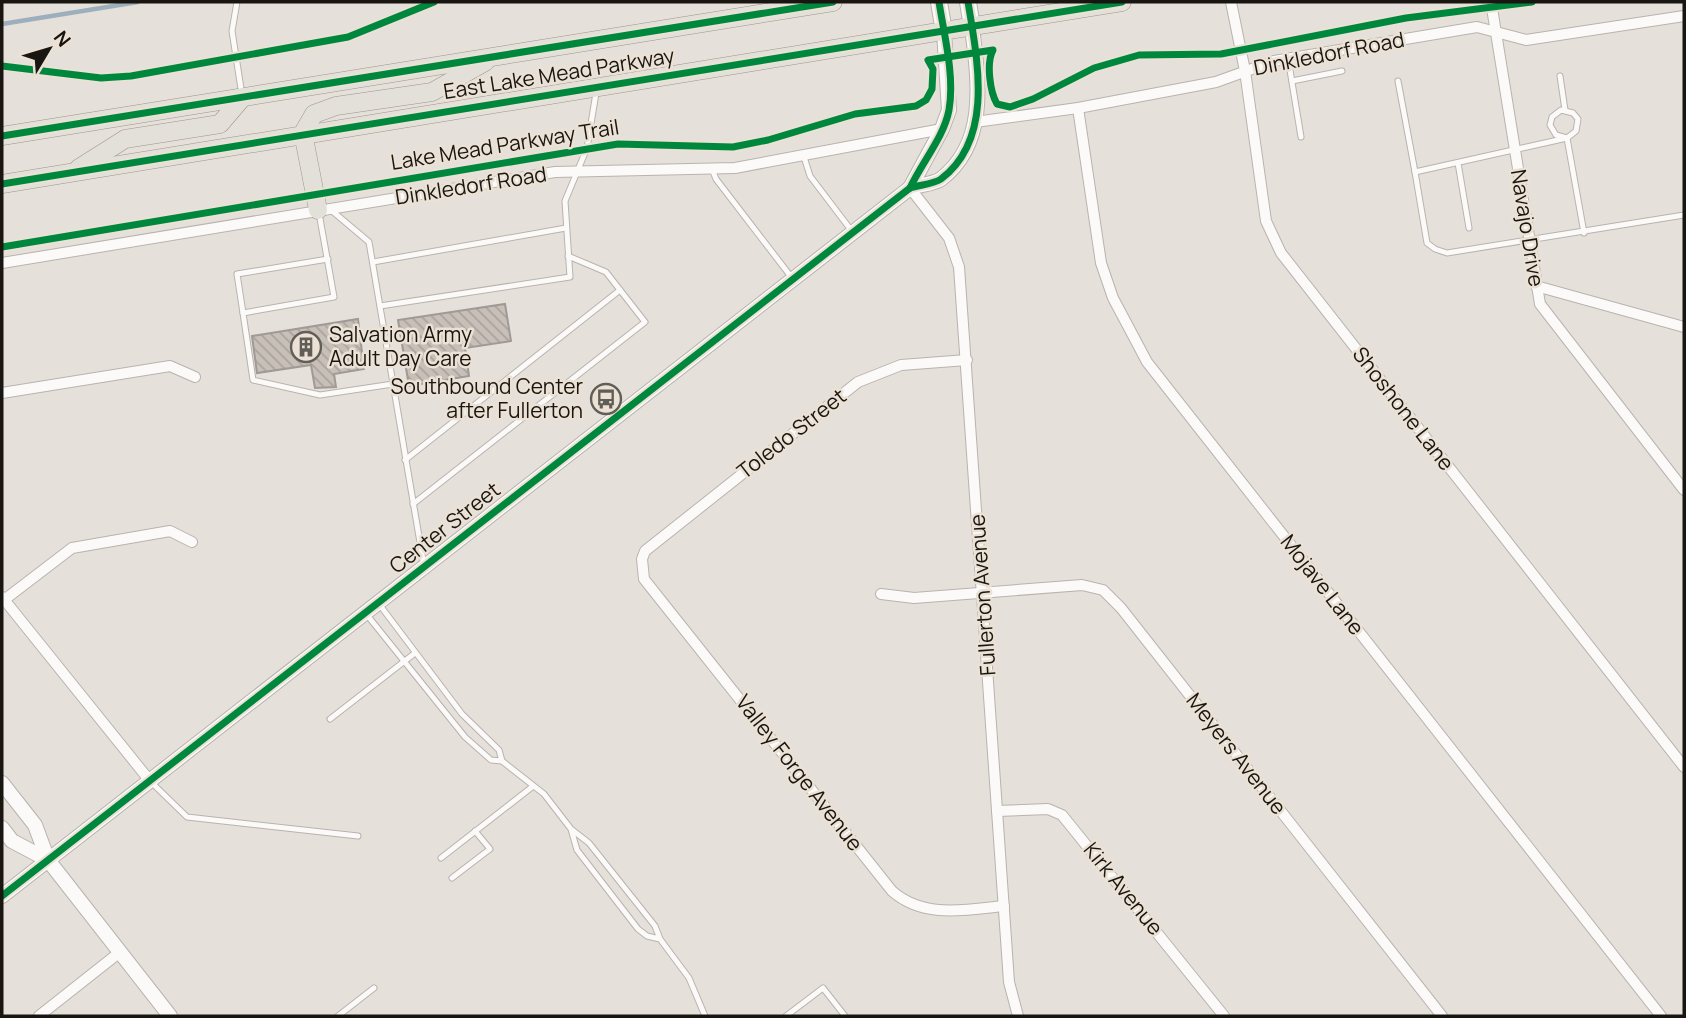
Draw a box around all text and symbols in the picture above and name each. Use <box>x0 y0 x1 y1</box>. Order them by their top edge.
north arrow <box>14 14 84 84</box>
text: N <box>48 25 77 52</box>
street label: Dinkledorf Road <box>1251 25 1407 81</box>
street label: East Lake Mead Parkway <box>441 41 677 105</box>
street label: Lake Mead Parkway Trail <box>389 112 621 176</box>
street label: Dinkledorf Road <box>393 159 549 211</box>
street label: Navajo Drive <box>1505 167 1551 288</box>
place label: Salvation Army Adult Day Care <box>329 320 472 372</box>
building icon: Salvation Army Adult Day Care <box>289 330 323 364</box>
street label: Shoshone Lane <box>1347 341 1461 476</box>
place label: Southbound Center after Fullerton <box>391 372 583 424</box>
bus stop icon: Southbound Center after Fullerton <box>589 382 623 416</box>
street label: Toledo Street <box>731 382 852 485</box>
street label: Center Street <box>383 475 505 579</box>
street label: Fullerton Avenue <box>962 513 1002 677</box>
street label: Mojave Lane <box>1275 528 1371 640</box>
street label: Meyers Avenue <box>1181 687 1293 820</box>
street label: Valley Forge Avenue <box>730 688 870 856</box>
street label: Kirk Avenue <box>1078 836 1170 940</box>

